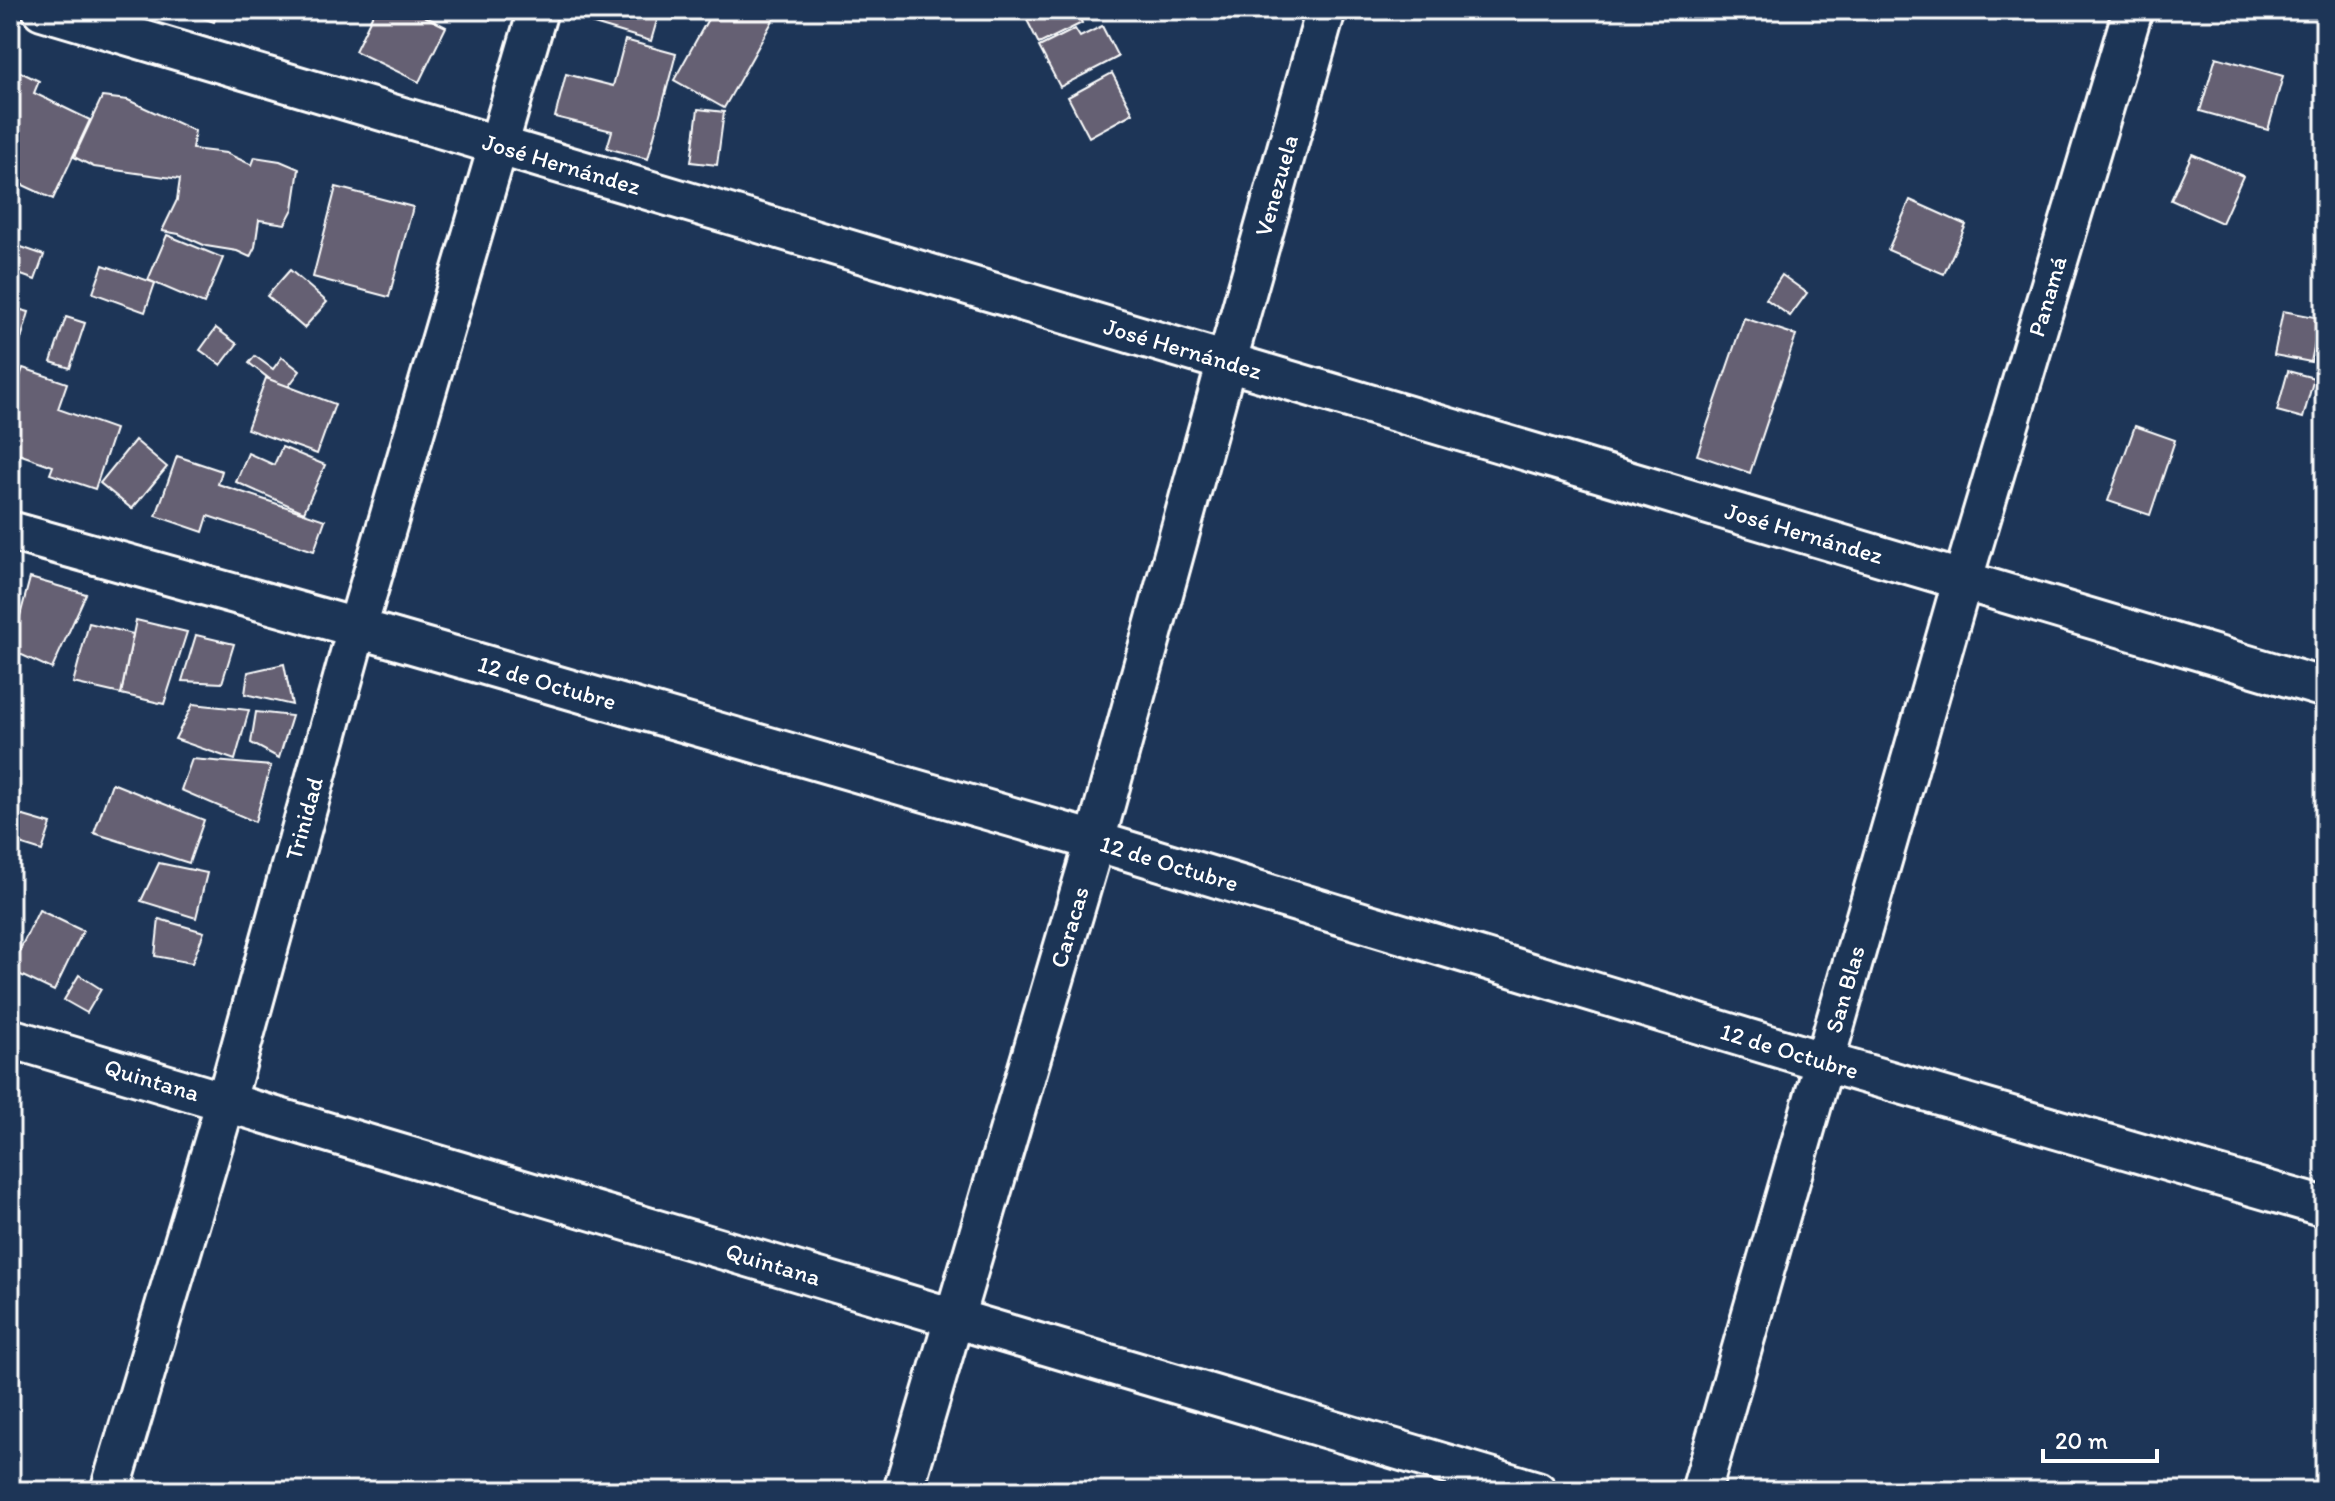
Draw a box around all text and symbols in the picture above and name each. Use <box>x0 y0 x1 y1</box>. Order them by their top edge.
street label: José Hernández <box>479 127 644 201</box>
street label: Venezuela <box>1248 131 1304 239</box>
street label: Panamá <box>2021 252 2073 340</box>
street label: José Hernández <box>1100 311 1265 385</box>
street label: José Hernández <box>1722 496 1887 570</box>
street label: 12 de Octubre <box>474 649 620 716</box>
street label: Trinidad <box>278 773 329 863</box>
street label: 12 de Octubre <box>1097 828 1242 898</box>
street label: Caracas <box>1043 883 1095 971</box>
street label: San Blas <box>1818 942 1871 1036</box>
street label: 12 de Octubre <box>1717 1016 1862 1085</box>
street label: Quintana <box>101 1052 204 1108</box>
street label: Quintana <box>722 1236 825 1292</box>
scale bar <box>2043 1413 2157 1463</box>
text: 20 m <box>2055 1426 2108 1455</box>

